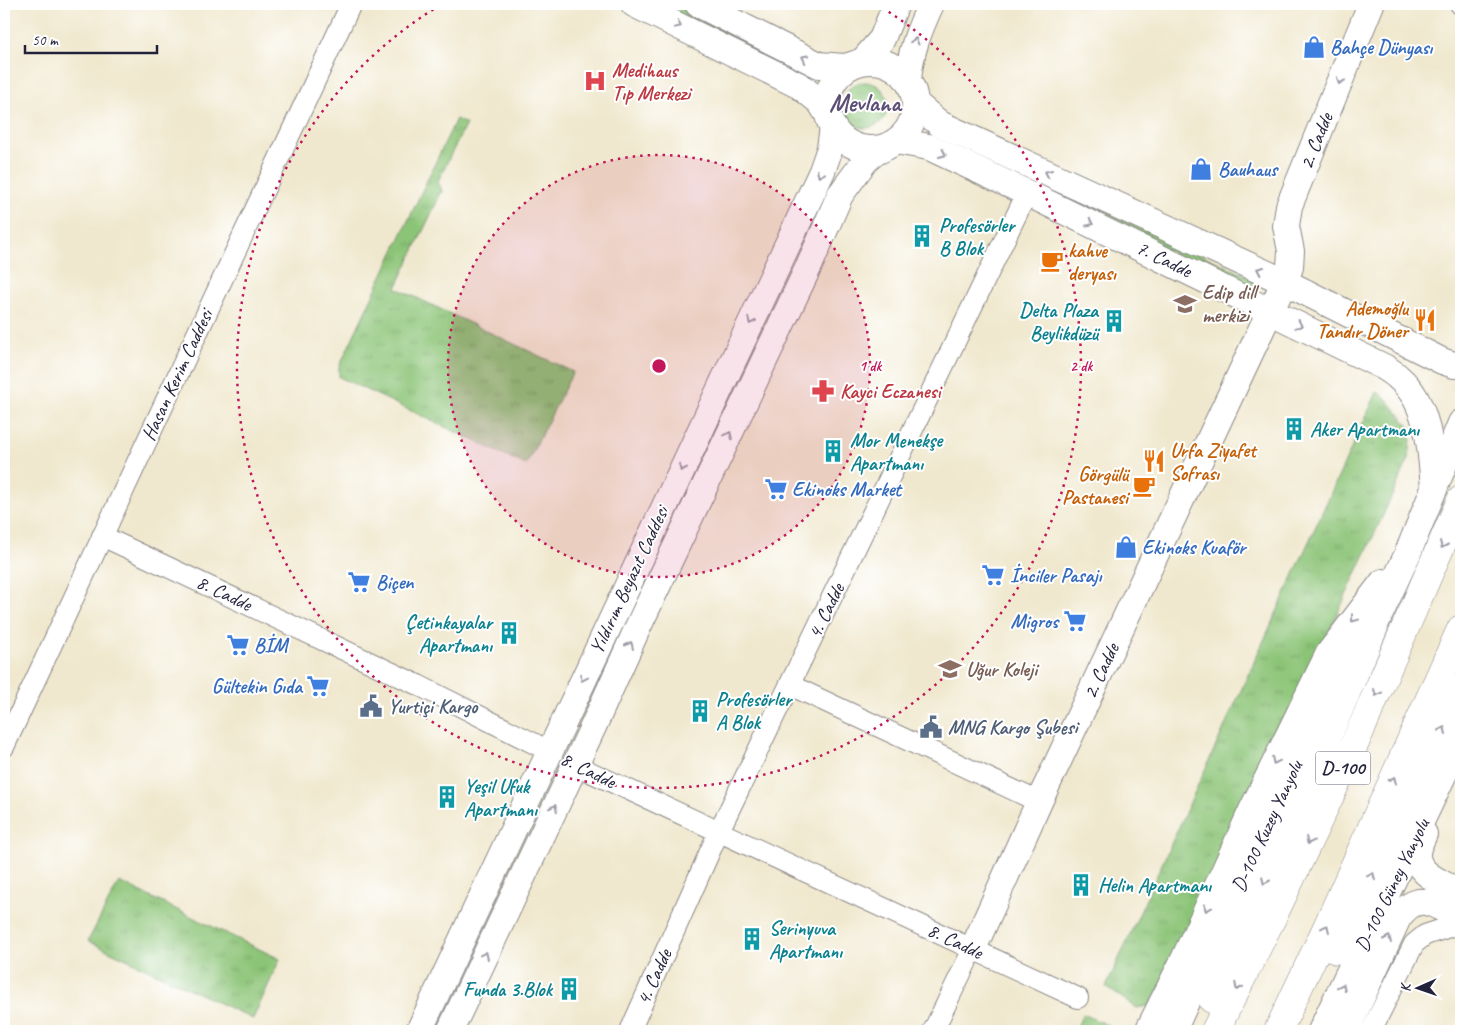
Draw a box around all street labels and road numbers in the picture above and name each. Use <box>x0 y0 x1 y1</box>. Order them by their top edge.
street label: 2. Cadde <box>1294 108 1339 173</box>
street label: 7. Cadde <box>1132 235 1197 284</box>
street label: Hasan Kerim Caddesi <box>136 303 219 445</box>
street label: Yıldırım Beyazıt Caddesi <box>584 500 675 658</box>
street label: 8. Cadde <box>192 569 257 617</box>
street label: 4. Cadde <box>802 578 851 643</box>
street label: 2. Cadde <box>1077 638 1125 703</box>
street label: 8. Cadde <box>556 746 621 795</box>
road number: D-100 <box>1316 751 1370 784</box>
street label: D-100 Kuzey Yanyolu <box>1226 755 1309 896</box>
street label: D-100 Güney Yanyolu <box>1349 813 1436 955</box>
street label: 8. Cadde <box>923 917 988 965</box>
street label: 4. Cadde <box>631 944 678 1009</box>

